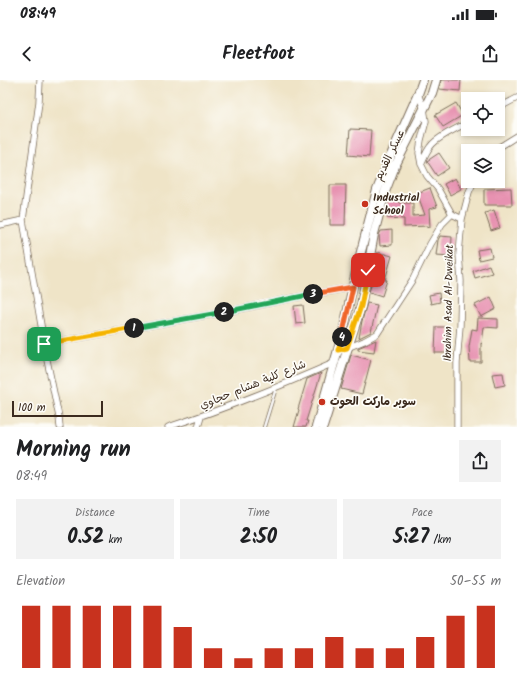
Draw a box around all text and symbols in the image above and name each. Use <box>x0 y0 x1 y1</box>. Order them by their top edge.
text: 08:49 <box>20 2 56 26</box>
text: Fleetfoot <box>222 40 295 69</box>
icon: back <box>16 43 38 65</box>
icon: share <box>479 43 501 65</box>
map controls <box>461 92 505 188</box>
button: locate <box>461 92 505 136</box>
street label: عسكر القديم <box>370 126 410 184</box>
button: layers <box>461 144 505 188</box>
place label: Industrial School <box>373 189 419 220</box>
marker: Industrial School <box>360 199 370 209</box>
street label: Ibrahim Asad Al-Dweikat <box>439 244 459 362</box>
pin <box>351 253 385 287</box>
icon: check <box>357 259 379 281</box>
pin: 3 <box>303 284 323 304</box>
text: 3 <box>310 285 316 303</box>
pin: 2 <box>214 302 234 322</box>
text: 2 <box>221 303 227 321</box>
pin: 1 <box>124 318 144 338</box>
text: 1 <box>132 319 136 337</box>
pin <box>27 327 61 361</box>
pin: 4 <box>332 327 352 347</box>
text: 4 <box>339 328 345 346</box>
icon: arrive <box>33 333 55 355</box>
street label: شارع كلية هشام حجاوي <box>197 355 309 415</box>
place label: سوبر ماركت الحوت <box>330 393 416 411</box>
marker: سوبر ماركت الحوت <box>317 397 327 407</box>
scale bar <box>12 399 103 418</box>
text: 100 m <box>18 399 46 417</box>
text: Morning run <box>16 433 131 468</box>
button: share <box>459 440 501 482</box>
text: 08:49 <box>16 466 47 487</box>
text: Distance <box>75 504 115 522</box>
text: Time <box>247 504 270 522</box>
text: Pace <box>412 504 433 522</box>
text: 0.52 <box>67 522 104 554</box>
text: 2:50 <box>240 522 277 554</box>
text: 5:27 <box>393 522 429 554</box>
text: km <box>104 531 122 549</box>
text: /km <box>429 531 451 549</box>
text: Elevation <box>16 571 65 592</box>
text: 50–55 m <box>450 571 501 592</box>

